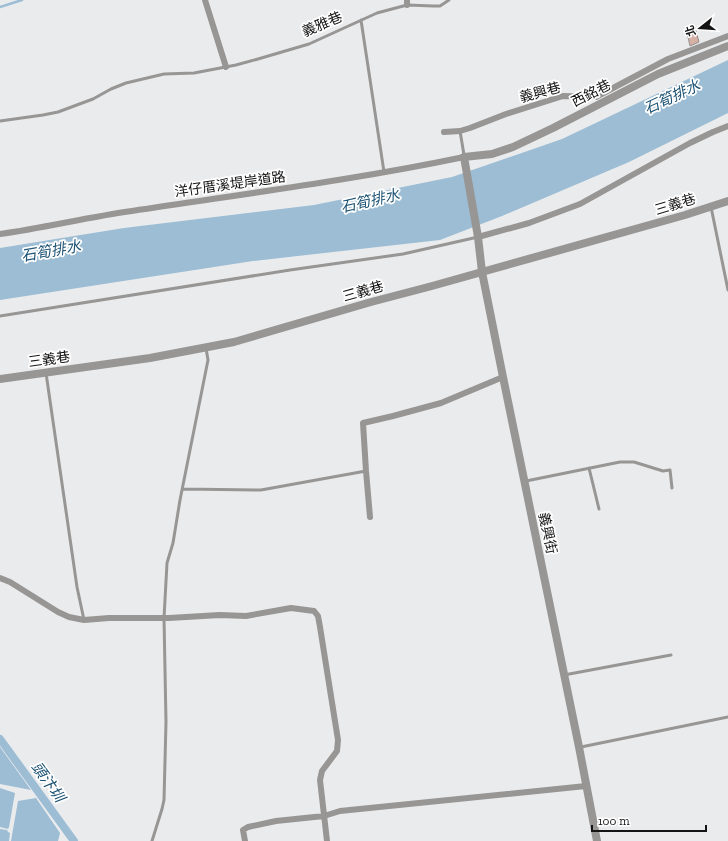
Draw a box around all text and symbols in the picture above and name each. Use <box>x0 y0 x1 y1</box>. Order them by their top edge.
street label: 義雅巷 <box>300 8 345 40</box>
north arrow <box>680 8 720 48</box>
text: 北 <box>683 24 699 38</box>
street label: 西銘巷 <box>569 76 614 111</box>
water label: 石筍排水 <box>641 76 704 118</box>
street label: 義興巷 <box>518 79 563 106</box>
street label: 洋仔厝溪堤岸道路 <box>173 168 287 201</box>
water label: 石筍排水 <box>339 185 402 217</box>
street label: 三義巷 <box>653 190 698 219</box>
water label: 石筍排水 <box>20 237 83 265</box>
street label: 三義巷 <box>341 278 386 305</box>
street label: 三義巷 <box>27 348 71 371</box>
street label: 義興街 <box>535 511 560 555</box>
water label: 頭汴圳 <box>27 759 70 807</box>
scale bar <box>592 807 706 833</box>
text: 100 m <box>598 814 630 828</box>

